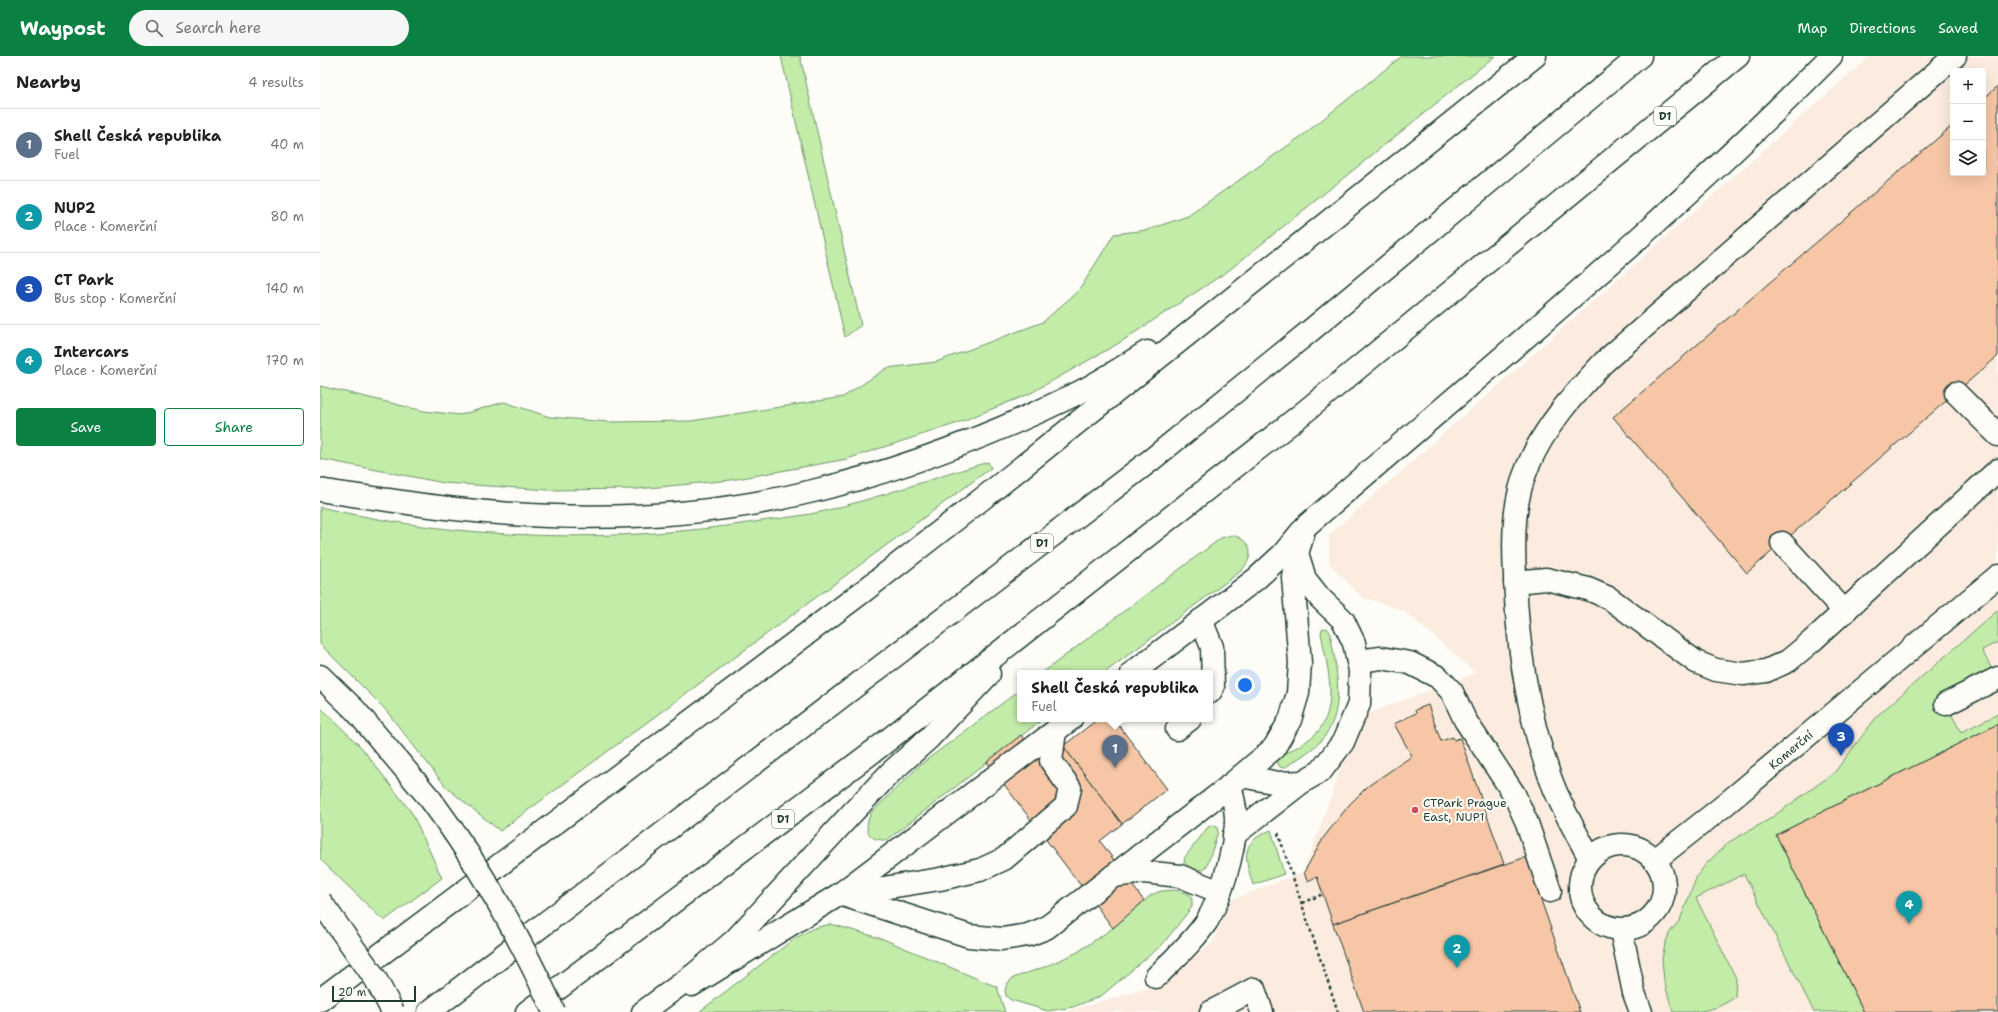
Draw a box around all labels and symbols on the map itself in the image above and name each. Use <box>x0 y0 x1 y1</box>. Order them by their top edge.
road number: D1 <box>1654 107 1676 125</box>
road number: D1 <box>1031 534 1053 552</box>
your location <box>1235 675 1255 695</box>
pin: 3 <box>1828 723 1854 756</box>
street label: Komerční <box>1766 727 1817 773</box>
pin: 1 <box>1102 735 1128 768</box>
place label: CTPark Prague East, NUP1 <box>1423 795 1507 825</box>
marker: CTPark Prague East, NUP1 <box>1410 805 1420 815</box>
road number: D1 <box>772 810 794 828</box>
pin: 4 <box>1896 891 1922 924</box>
pin: 2 <box>1444 935 1470 968</box>
scale bar <box>332 984 416 1003</box>

